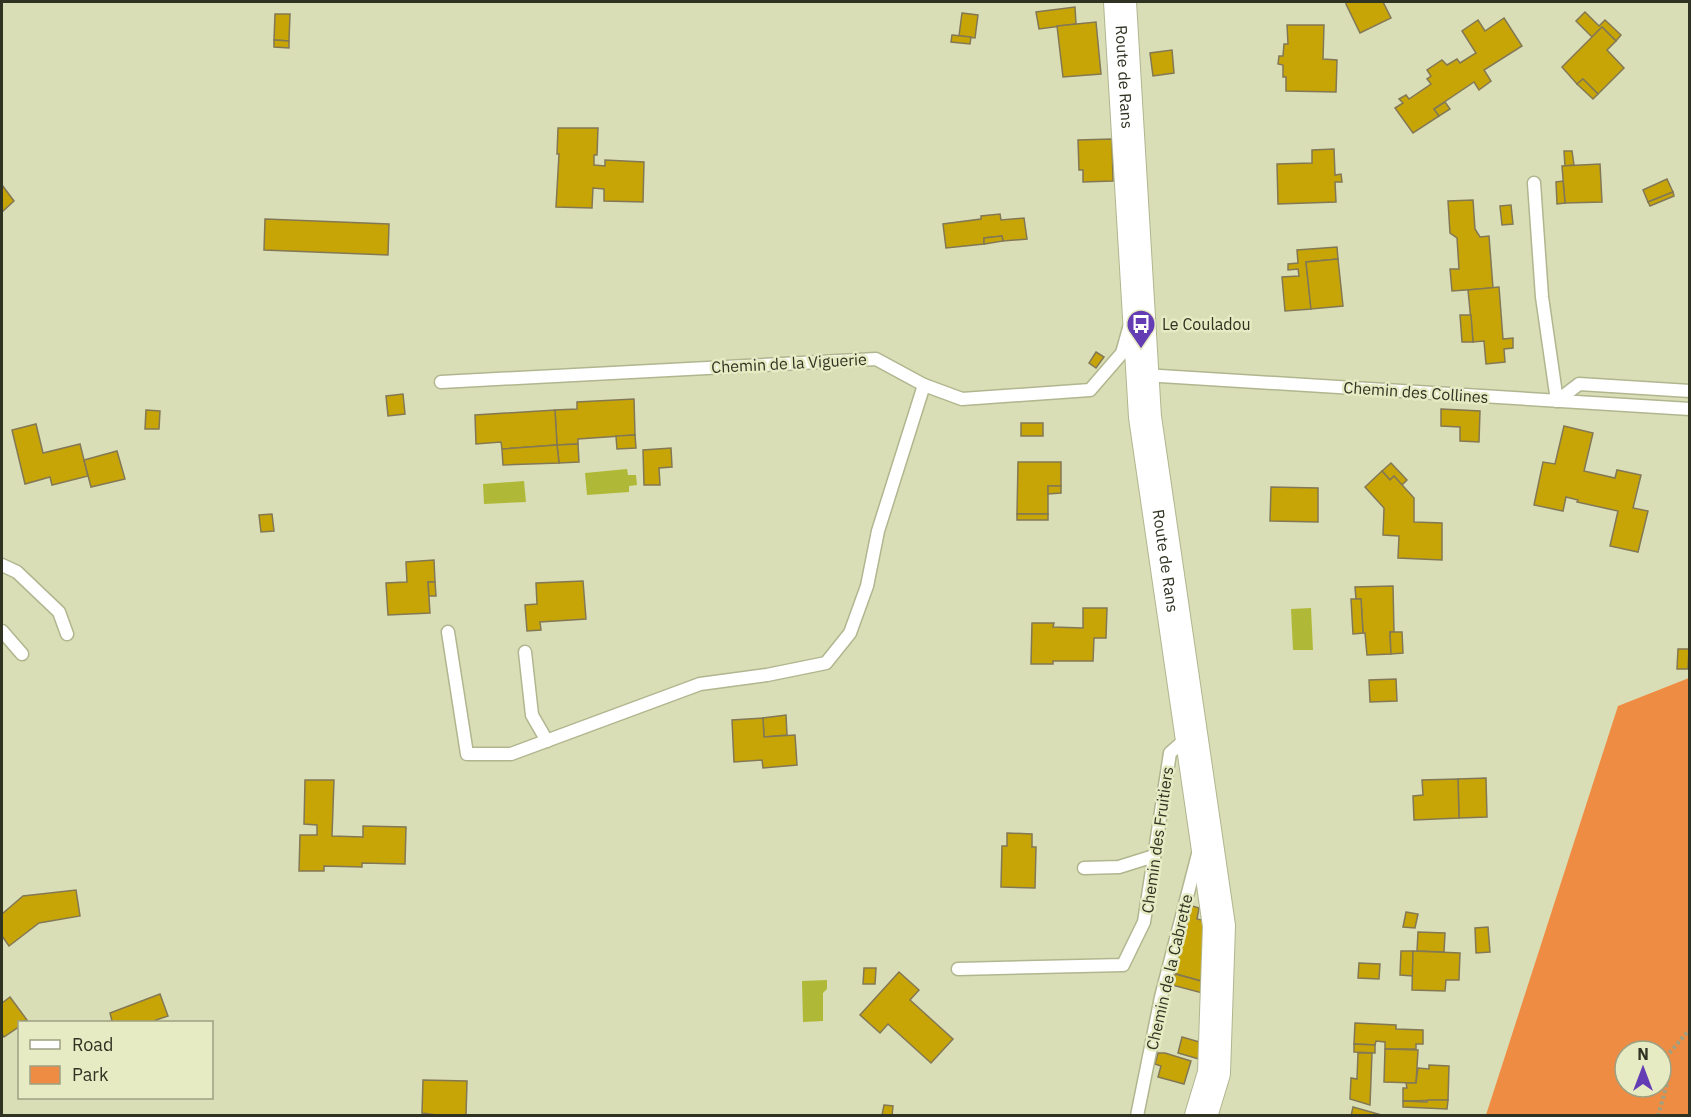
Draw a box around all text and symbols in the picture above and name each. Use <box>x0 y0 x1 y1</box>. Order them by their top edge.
street label: Route de Rans <box>1111 25 1138 129</box>
bus stop icon: Le Couladou <box>1125 308 1157 350</box>
place label: Le Couladou <box>1162 314 1251 334</box>
street label: Chemin de la Viguerie <box>711 349 868 377</box>
street label: Chemin des Collines <box>1343 377 1489 407</box>
street label: Route de Rans <box>1149 508 1183 613</box>
street label: Chemin des Fruitiers <box>1137 765 1177 915</box>
street label: Chemin de la Cabrette <box>1141 892 1197 1052</box>
legend <box>18 1021 213 1099</box>
text: Road <box>72 1033 113 1056</box>
north arrow <box>1613 1039 1673 1099</box>
text: N <box>1637 1044 1649 1064</box>
text: Park <box>72 1063 109 1086</box>

